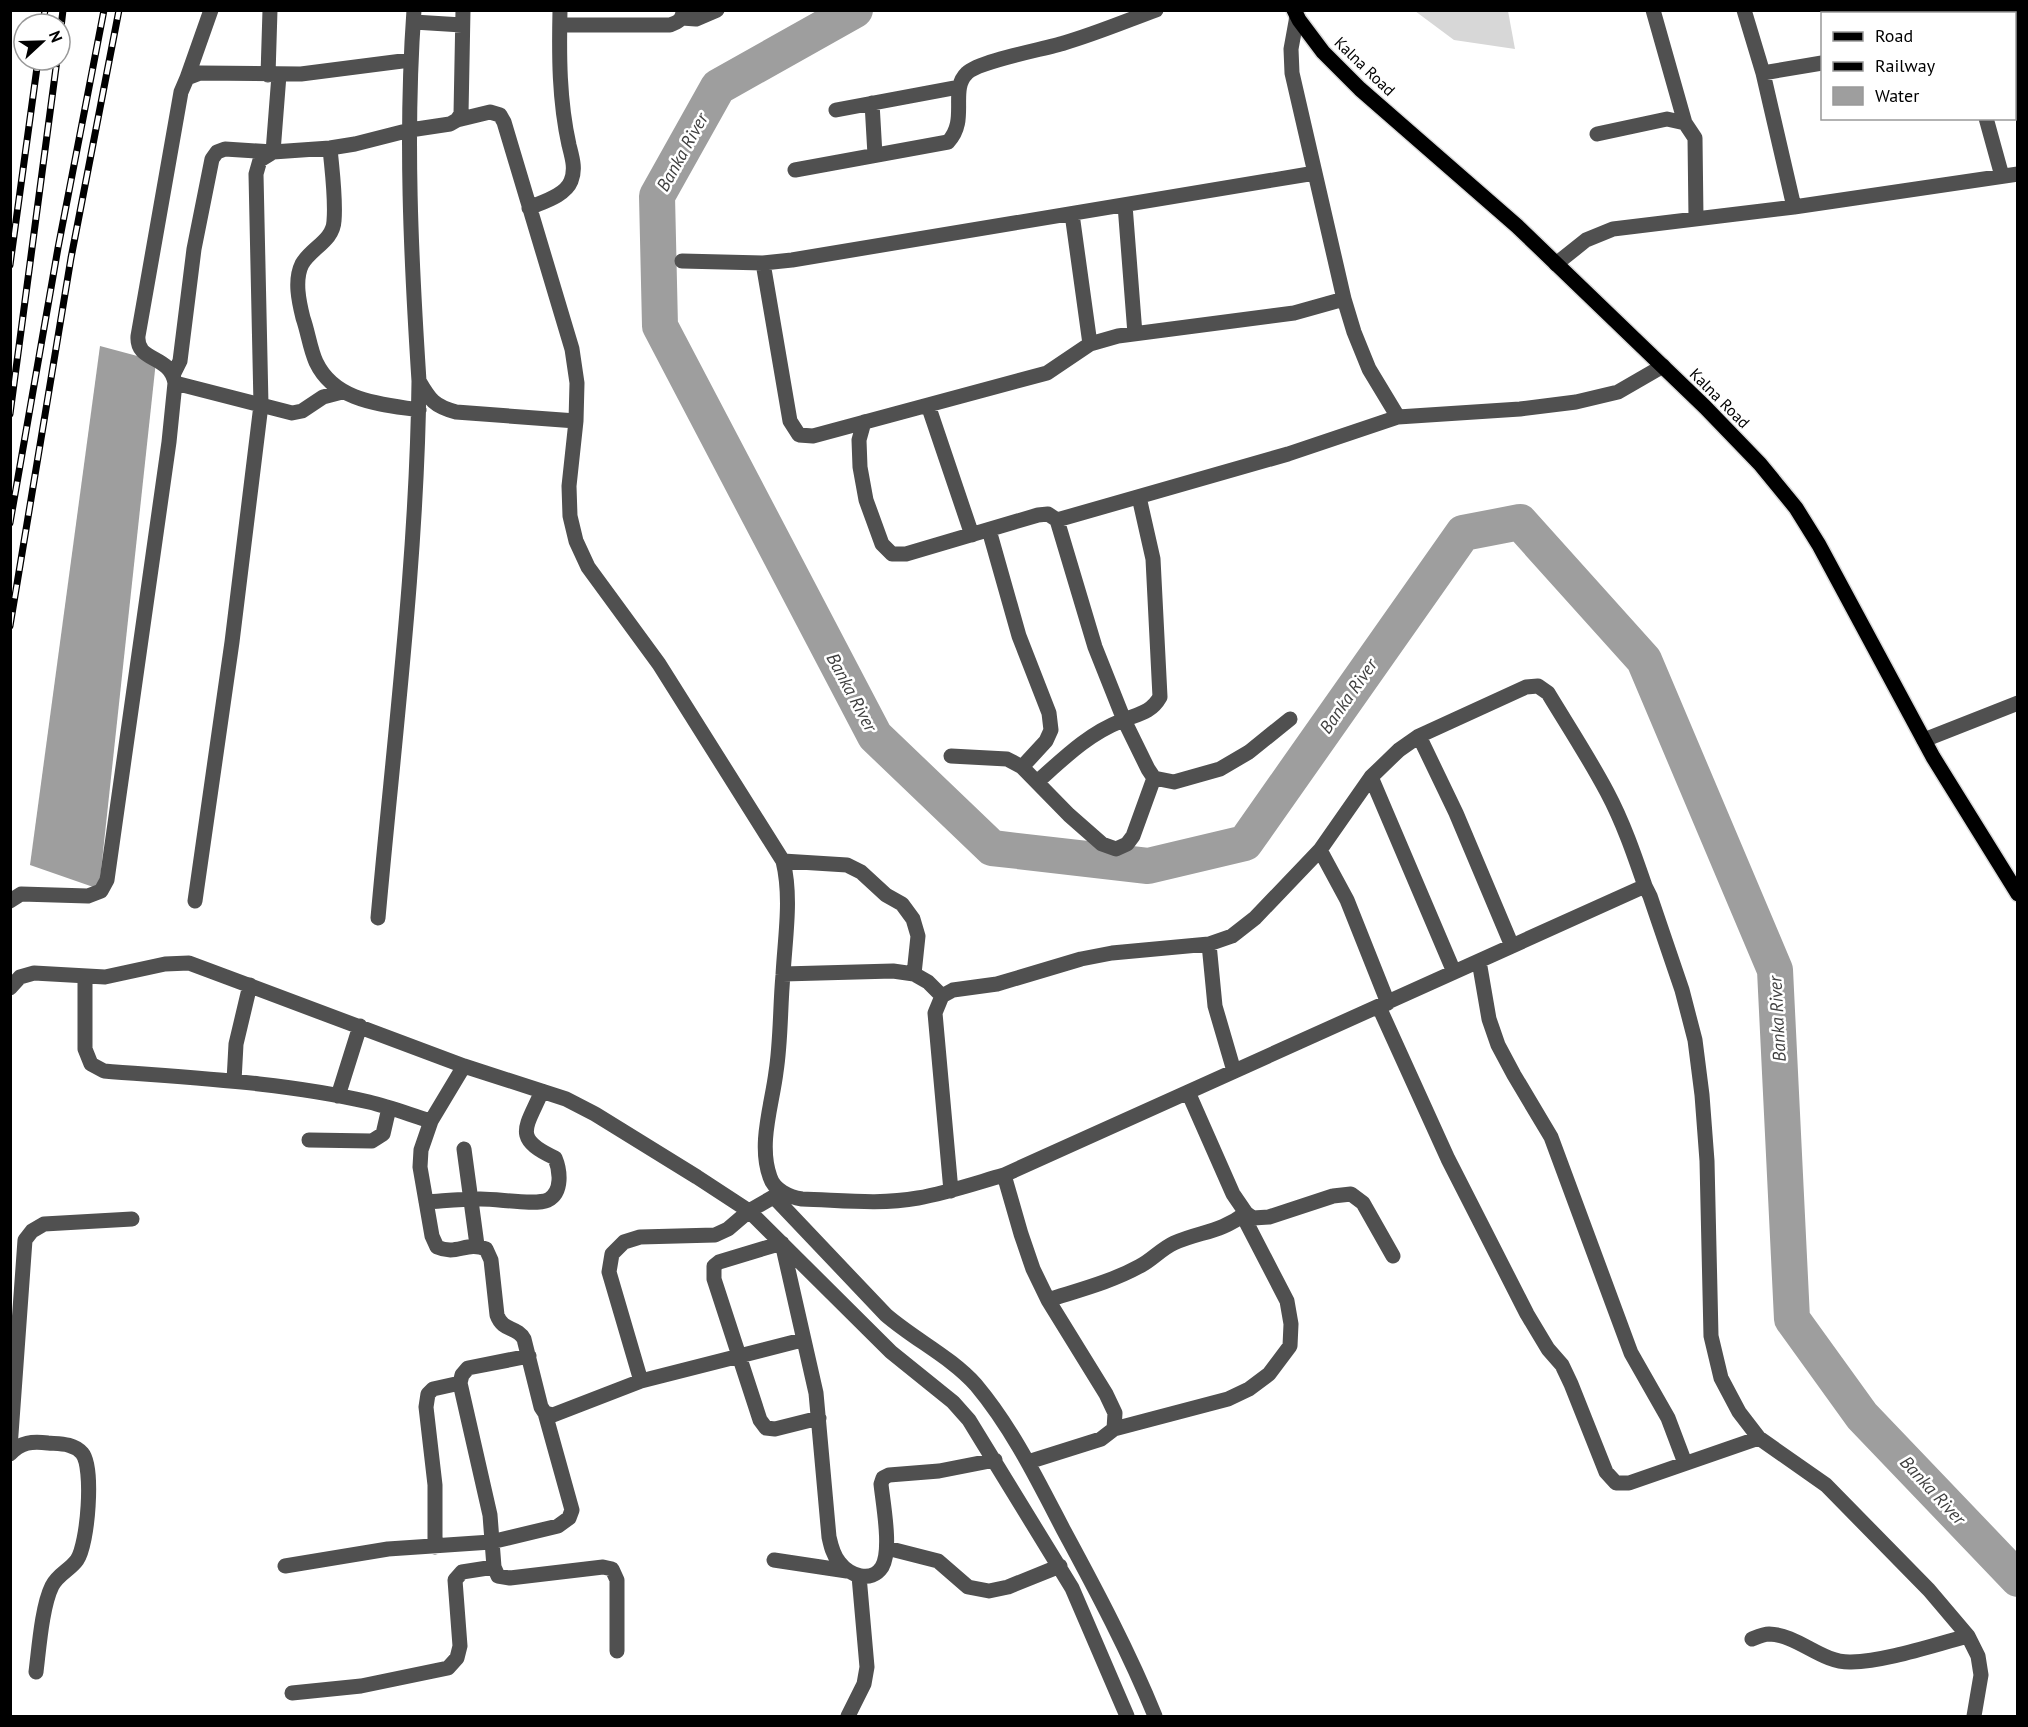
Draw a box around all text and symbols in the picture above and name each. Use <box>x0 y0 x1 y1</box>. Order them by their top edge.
north arrow <box>12 12 72 72</box>
legend <box>1821 12 2016 120</box>
text: Road <box>1875 24 1913 47</box>
text: N <box>45 28 67 45</box>
street label: Kalna Road <box>1330 32 1400 100</box>
text: Railway <box>1875 54 1936 77</box>
text: Water <box>1875 84 1919 107</box>
water label: Banka River <box>651 108 713 195</box>
street label: Kalna Road <box>1686 364 1754 432</box>
water label: Banka River <box>822 649 883 736</box>
water label: Banka River <box>1314 653 1383 738</box>
water label: Banka River <box>1763 974 1791 1063</box>
water label: Banka River <box>1895 1451 1971 1530</box>

